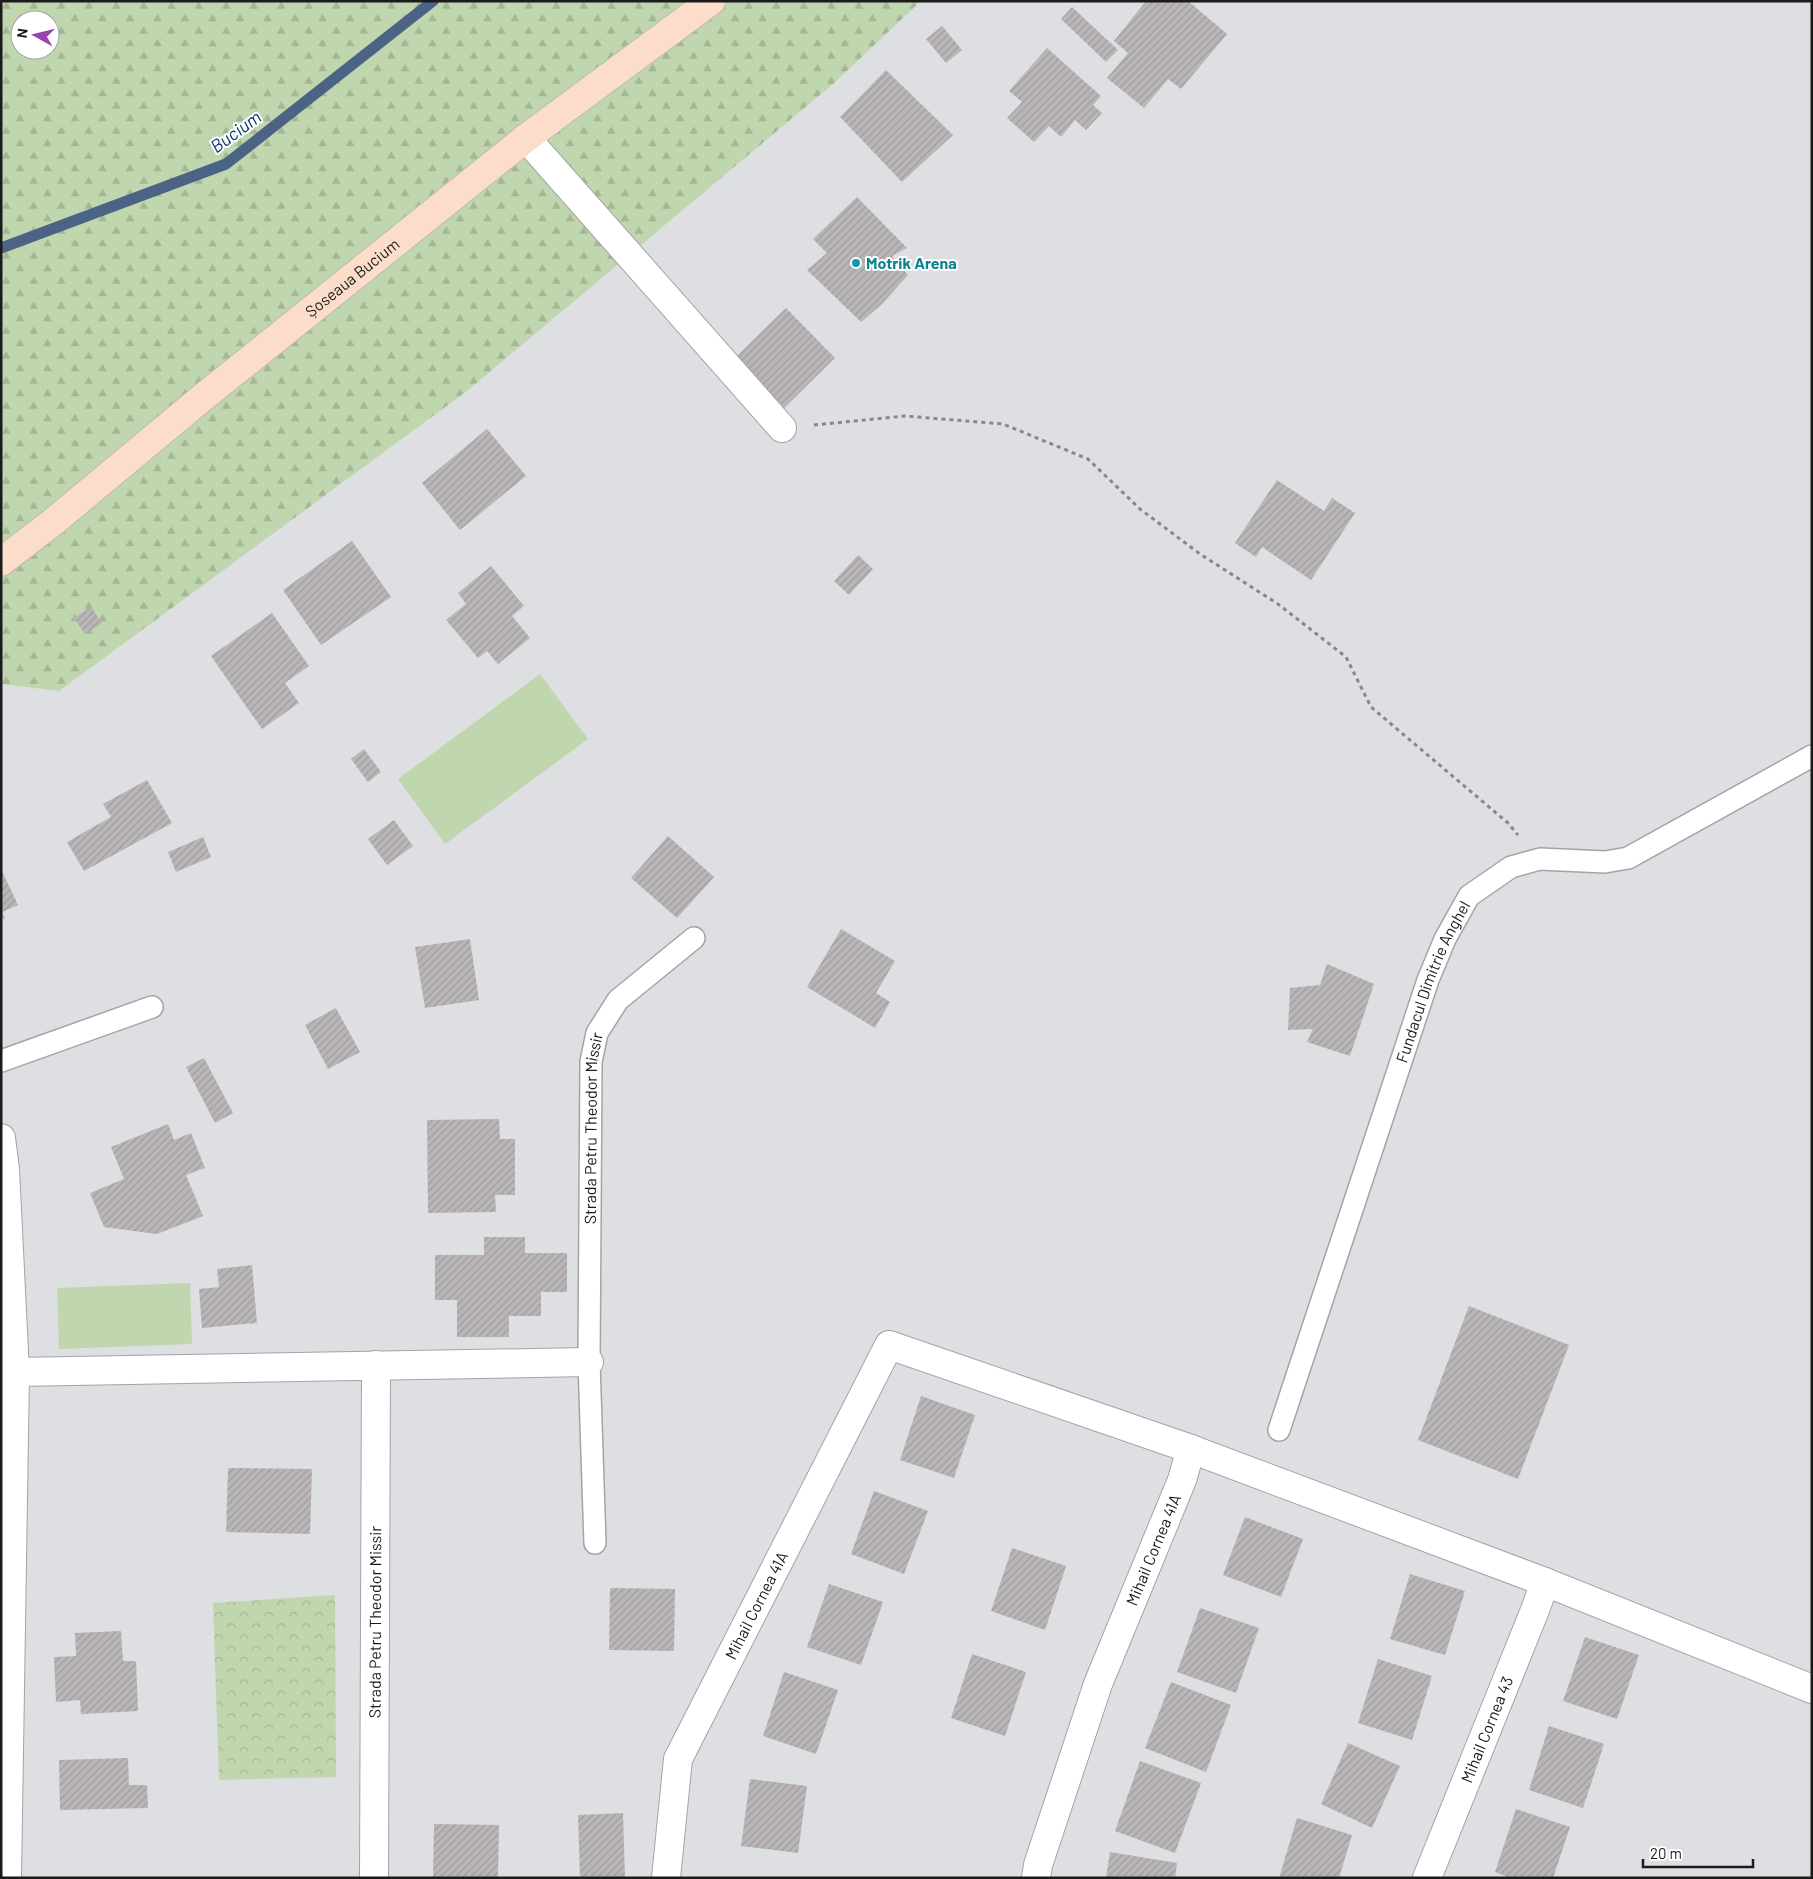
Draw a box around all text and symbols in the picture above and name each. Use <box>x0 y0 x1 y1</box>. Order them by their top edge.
north arrow <box>10 10 60 60</box>
text: N <box>13 27 31 39</box>
water label: Bucium <box>206 105 265 157</box>
street label: Șoseaua Bucium <box>301 234 403 321</box>
place label: Motrik Arena <box>866 253 957 272</box>
marker: Motrik Arena <box>850 257 862 269</box>
street label: Fundacul Dimitrie Anghel <box>1391 897 1473 1065</box>
street label: Strada Petru Theodor Missir <box>580 1030 606 1224</box>
street label: Mihail Cornea 41A <box>1121 1491 1184 1608</box>
street label: Strada Petru Theodor Missir <box>365 1526 384 1718</box>
street label: Mihail Cornea 41A <box>720 1548 791 1662</box>
street label: Mihail Cornea 43 <box>1456 1673 1516 1785</box>
scale bar <box>1643 1836 1753 1868</box>
text: 20 m <box>1650 1844 1682 1862</box>

